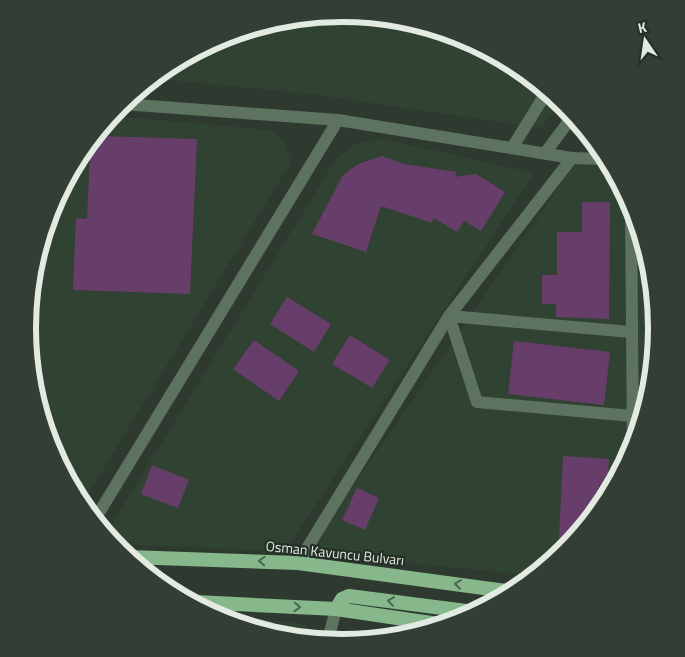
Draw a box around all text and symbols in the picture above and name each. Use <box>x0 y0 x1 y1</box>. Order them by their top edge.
north arrow <box>620 15 670 65</box>
text: K <box>636 16 649 38</box>
street label: Osman Kavuncu Bulvarı <box>265 535 405 570</box>
one-way arrow <box>257 556 265 567</box>
one-way arrow <box>453 579 461 590</box>
one-way arrow <box>387 596 396 606</box>
one-way arrow <box>294 601 302 612</box>

